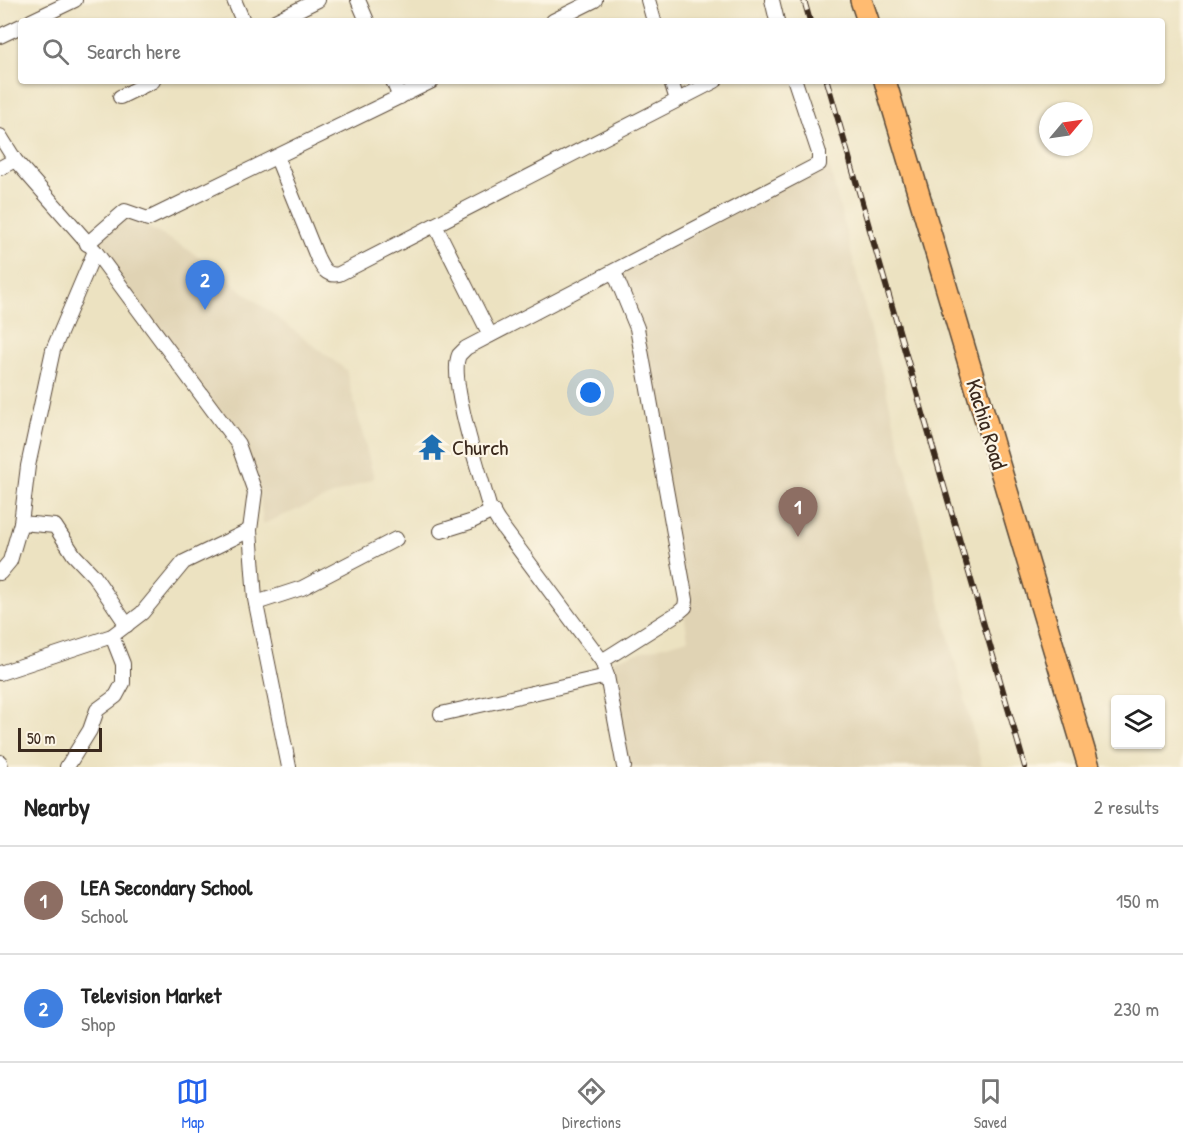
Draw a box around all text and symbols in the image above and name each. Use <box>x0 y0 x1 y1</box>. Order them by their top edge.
search box <box>18 18 1165 84</box>
icon: search <box>39 35 72 68</box>
text: Search here <box>87 36 181 66</box>
north arrow <box>1039 102 1093 156</box>
pin: 2 <box>186 260 224 310</box>
street label: Kachia Road <box>959 375 1015 473</box>
your location <box>576 378 605 407</box>
temple icon: Church <box>417 432 447 462</box>
place label: Church <box>452 432 508 462</box>
pin: 1 <box>778 488 818 537</box>
map controls <box>1111 695 1165 749</box>
button: layers <box>1111 695 1165 749</box>
scale bar <box>18 725 102 752</box>
text: 50 m <box>27 727 56 749</box>
text: Nearby <box>24 789 90 824</box>
text: 2 results <box>1094 793 1159 820</box>
text: LEA Secondary School <box>81 872 252 902</box>
text: 1 <box>40 887 47 914</box>
text: 150 m <box>1116 887 1159 914</box>
text: School <box>81 902 128 929</box>
text: Television Market <box>81 980 221 1010</box>
text: 2 <box>39 995 48 1022</box>
text: 230 m <box>1114 995 1159 1022</box>
text: Shop <box>81 1010 115 1037</box>
tab: Map <box>176 1075 209 1133</box>
tab: Directions <box>562 1075 621 1133</box>
tab: Saved <box>974 1075 1007 1133</box>

